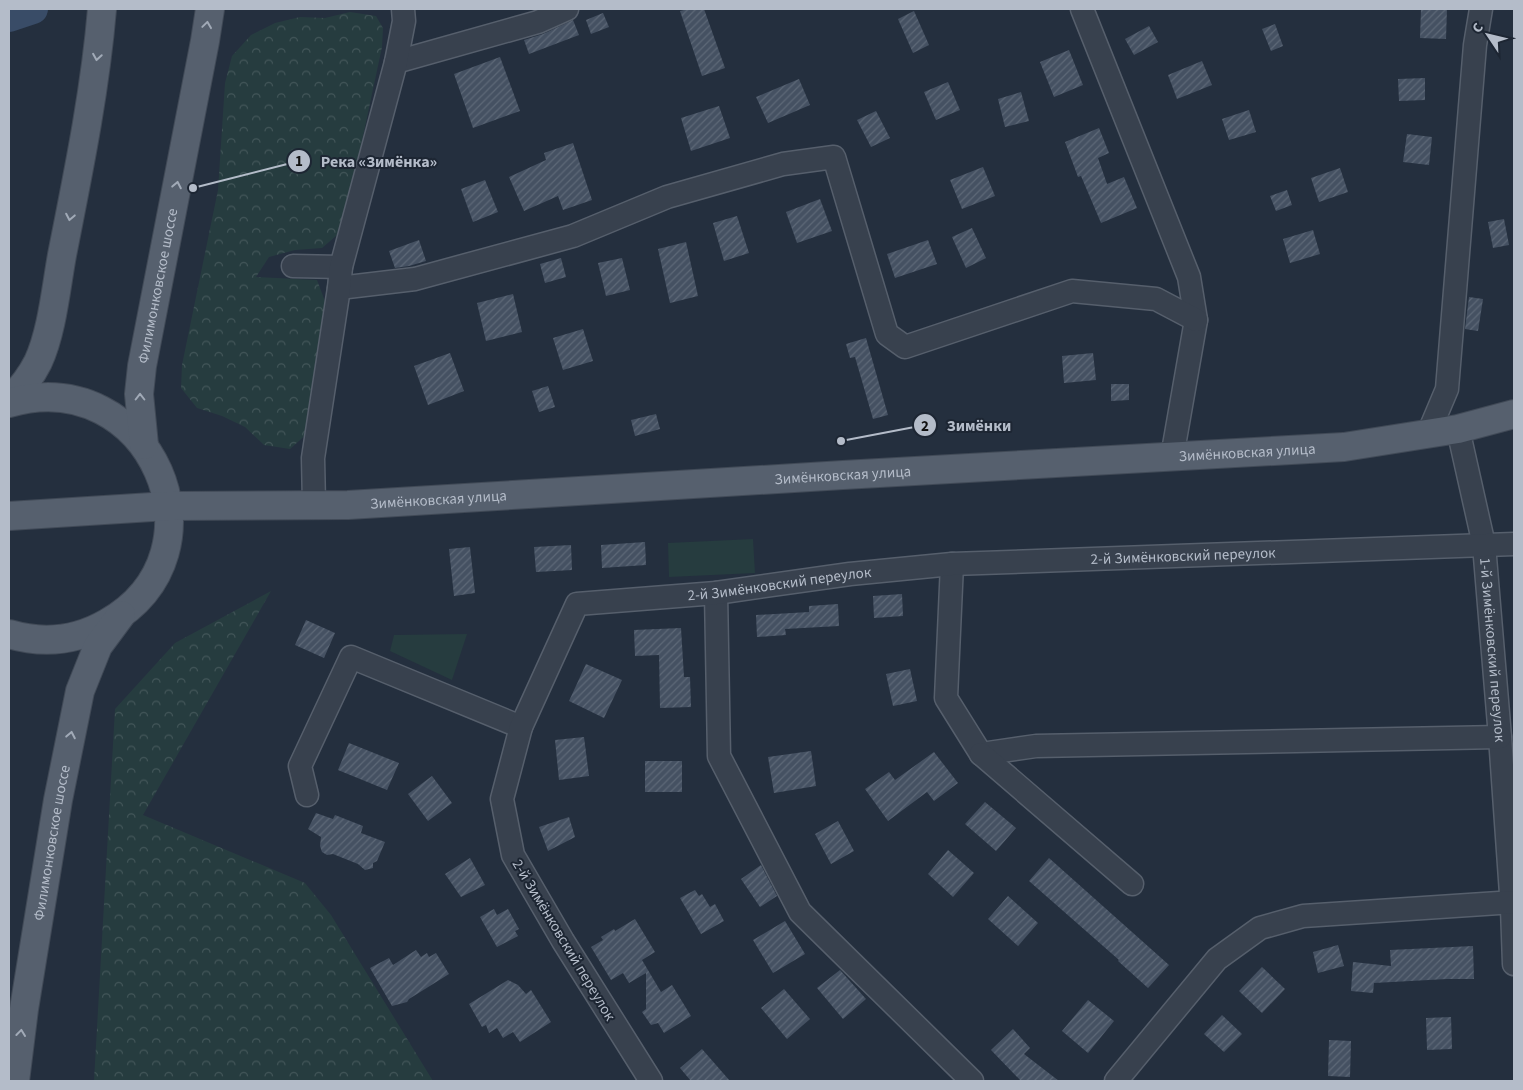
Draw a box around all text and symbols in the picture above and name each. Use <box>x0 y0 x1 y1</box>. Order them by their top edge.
north arrow <box>1463 10 1513 60</box>
text: С <box>1468 19 1489 37</box>
one-way arrow <box>201 21 212 29</box>
one-way arrow <box>92 54 103 62</box>
callout: Река «Зимёнка» <box>286 146 448 177</box>
text: 1 <box>295 151 303 172</box>
text: Река «Зимёнка» <box>321 151 437 173</box>
one-way arrow <box>171 181 182 190</box>
street label: Филимонковское шоссе <box>133 207 183 365</box>
one-way arrow <box>65 213 75 222</box>
one-way arrow <box>134 392 145 400</box>
callout: Зимёнки <box>912 410 1022 441</box>
text: Зимёнки <box>947 415 1011 437</box>
text: 2 <box>921 416 929 437</box>
street label: Зимёнковская улица <box>1178 439 1316 467</box>
street label: Зимёнковская улица <box>774 461 912 490</box>
street label: Зимёнковская улица <box>370 485 507 515</box>
street label: 2-й Зимёнковский переулок <box>1090 542 1276 570</box>
street label: 1-й Зимёнковский переулок <box>1474 557 1510 743</box>
street label: 2-й Зимёнковский переулок <box>687 562 873 606</box>
one-way arrow <box>65 730 76 739</box>
street label: Филимонковское шоссе <box>29 763 76 922</box>
street label: 2-й Зимёнковский переулок <box>507 856 620 1025</box>
one-way arrow <box>15 1029 26 1037</box>

